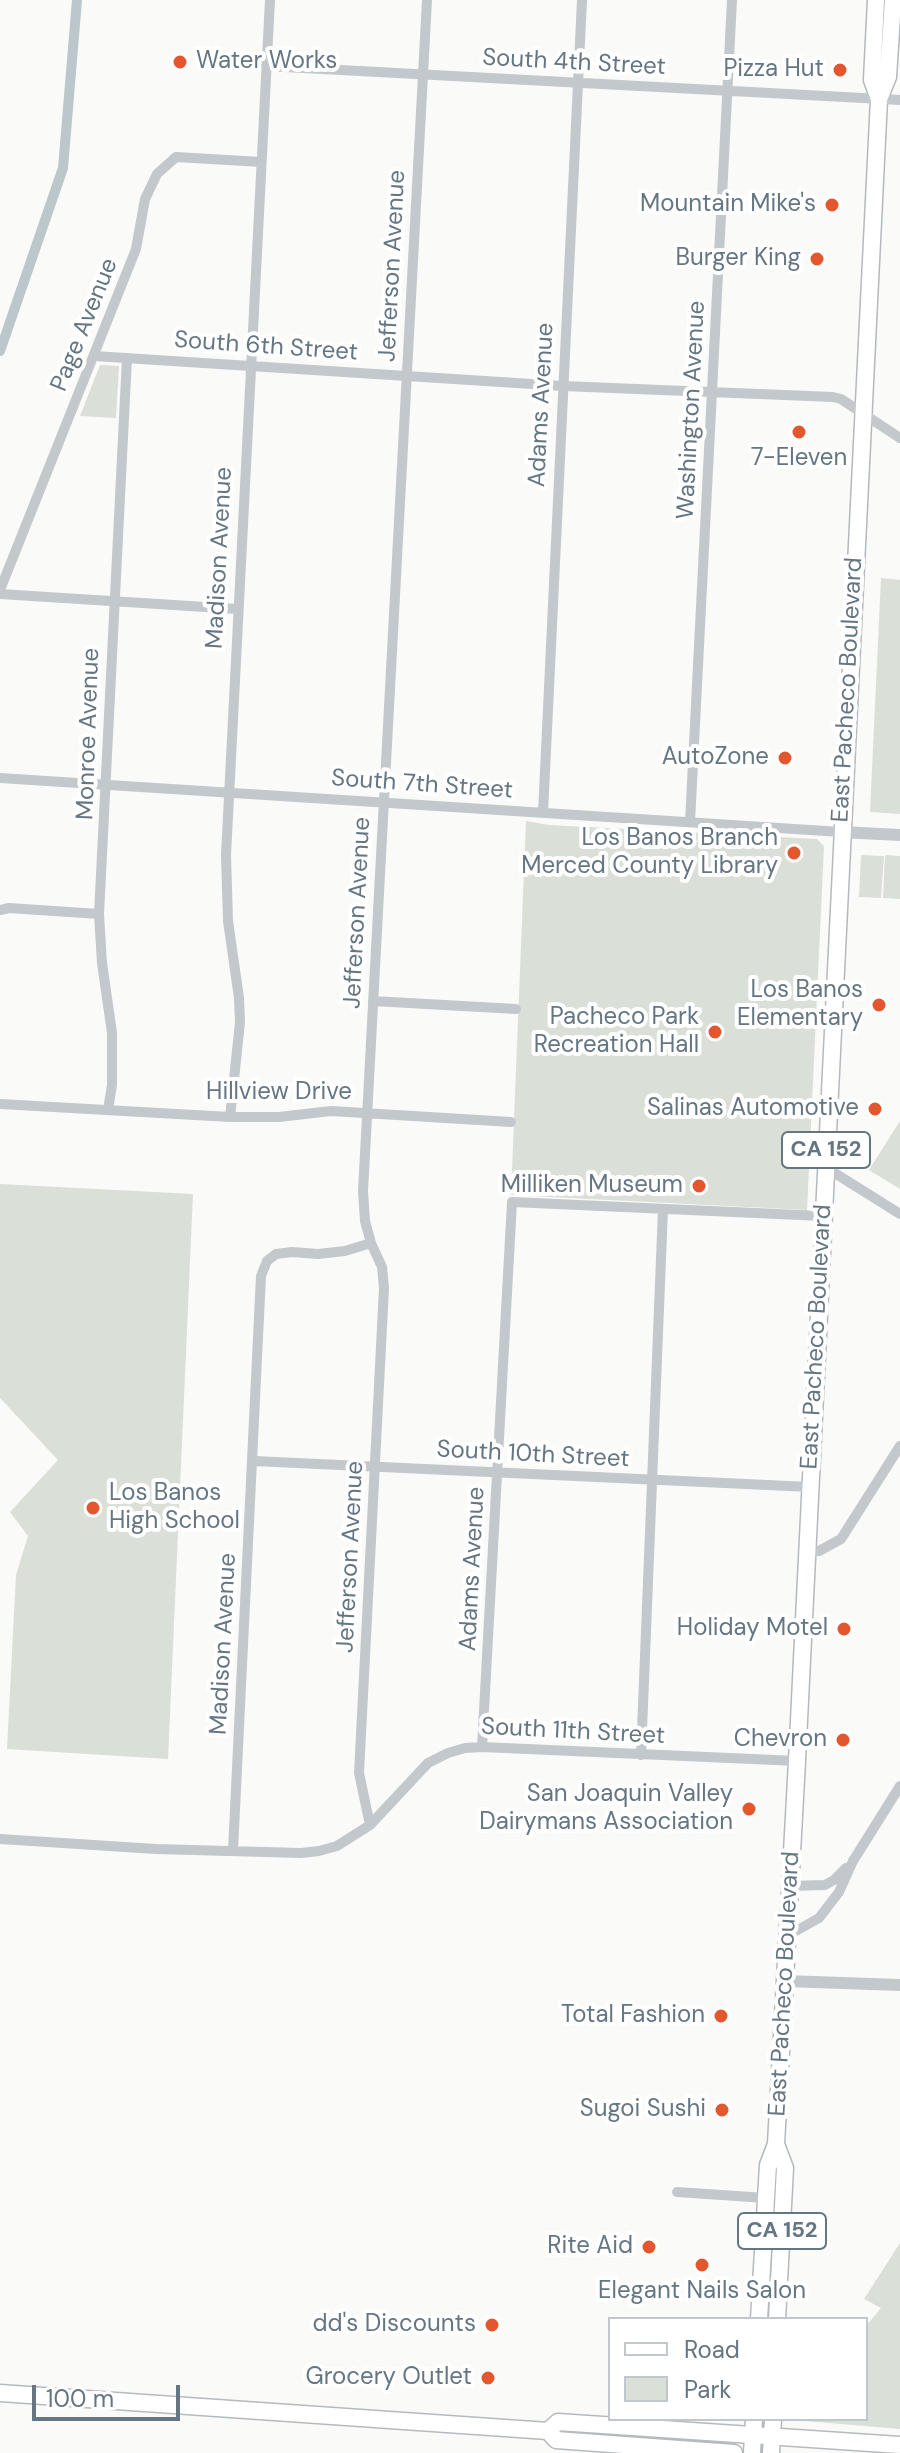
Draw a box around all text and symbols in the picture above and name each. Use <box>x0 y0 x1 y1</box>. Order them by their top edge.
street label: South 4th Street <box>482 44 666 82</box>
place label: Water Works <box>196 48 337 76</box>
marker: Water Works <box>171 53 189 71</box>
place label: Pizza Hut <box>723 56 824 84</box>
marker: Pizza Hut <box>831 61 849 79</box>
street label: Jefferson Avenue <box>374 169 412 363</box>
place label: Mountain Mike's <box>640 191 816 219</box>
marker: Mountain Mike's <box>823 196 841 214</box>
place label: Burger King <box>675 245 801 273</box>
marker: Burger King <box>808 250 826 268</box>
street label: Page Avenue <box>45 254 125 396</box>
street label: Washington Avenue <box>672 300 712 520</box>
street label: Adams Avenue <box>523 322 561 488</box>
street label: South 6th Street <box>173 326 359 368</box>
marker: 7-Eleven <box>790 423 808 441</box>
place label: 7-Eleven <box>751 445 847 473</box>
street label: Madison Avenue <box>201 466 239 650</box>
street label: East Pacheco Boulevard <box>827 557 869 823</box>
street label: Monroe Avenue <box>72 647 106 821</box>
place label: AutoZone <box>662 744 769 772</box>
marker: AutoZone <box>776 749 794 767</box>
street label: South 7th Street <box>330 764 514 806</box>
street label: Jefferson Avenue <box>339 816 377 1010</box>
place label: Los Banos Branch Merced County Library <box>521 825 778 881</box>
marker: Los Banos Branch Merced County Library <box>785 844 803 862</box>
place label: Los Banos Elementary <box>737 977 863 1033</box>
marker: Los Banos Elementary <box>870 996 888 1014</box>
place label: Pacheco Park Recreation Hall <box>534 1004 699 1060</box>
marker: Pacheco Park Recreation Hall <box>706 1023 724 1041</box>
street label: Hillview Drive <box>206 1079 352 1107</box>
place label: Salinas Automotive <box>647 1095 859 1123</box>
marker: Salinas Automotive <box>866 1100 884 1118</box>
road number: CA 152 <box>782 1132 870 1168</box>
place label: Milliken Museum <box>501 1172 683 1200</box>
marker: Milliken Museum <box>690 1177 708 1195</box>
street label: East Pacheco Boulevard <box>796 1204 838 1470</box>
street label: South 10th Street <box>436 1436 630 1474</box>
street label: Jefferson Avenue <box>332 1460 370 1654</box>
place label: Los Banos High School <box>109 1480 240 1536</box>
street label: Adams Avenue <box>454 1486 492 1652</box>
marker: Los Banos High School <box>84 1499 102 1517</box>
street label: Madison Avenue <box>205 1552 243 1736</box>
place label: Holiday Motel <box>677 1615 828 1643</box>
marker: Holiday Motel <box>835 1620 853 1638</box>
street label: South 11th Street <box>480 1713 666 1751</box>
place label: Chevron <box>734 1726 827 1754</box>
marker: Chevron <box>834 1731 852 1749</box>
place label: San Joaquin Valley Dairymans Association <box>479 1781 733 1837</box>
marker: San Joaquin Valley Dairymans Association <box>740 1800 758 1818</box>
street label: East Pacheco Boulevard <box>764 1851 806 2117</box>
place label: Total Fashion <box>561 2002 705 2030</box>
marker: Total Fashion <box>712 2007 730 2025</box>
place label: Sugoi Sushi <box>580 2096 706 2124</box>
marker: Sugoi Sushi <box>713 2101 731 2119</box>
road number: CA 152 <box>738 2213 826 2249</box>
place label: Rite Aid <box>547 2233 633 2261</box>
marker: Rite Aid <box>640 2238 658 2256</box>
marker: Elegant Nails Salon <box>693 2256 711 2274</box>
place label: Elegant Nails Salon <box>598 2278 806 2306</box>
place label: dd's Discounts <box>312 2311 476 2339</box>
marker: dd's Discounts <box>483 2316 501 2334</box>
legend <box>608 2317 868 2421</box>
text: Road <box>684 2334 740 2365</box>
place label: Grocery Outlet <box>305 2364 472 2392</box>
scale bar <box>36 2369 184 2419</box>
marker: Grocery Outlet <box>479 2369 497 2387</box>
text: Park <box>684 2374 731 2405</box>
text: 100 m <box>46 2383 114 2414</box>

